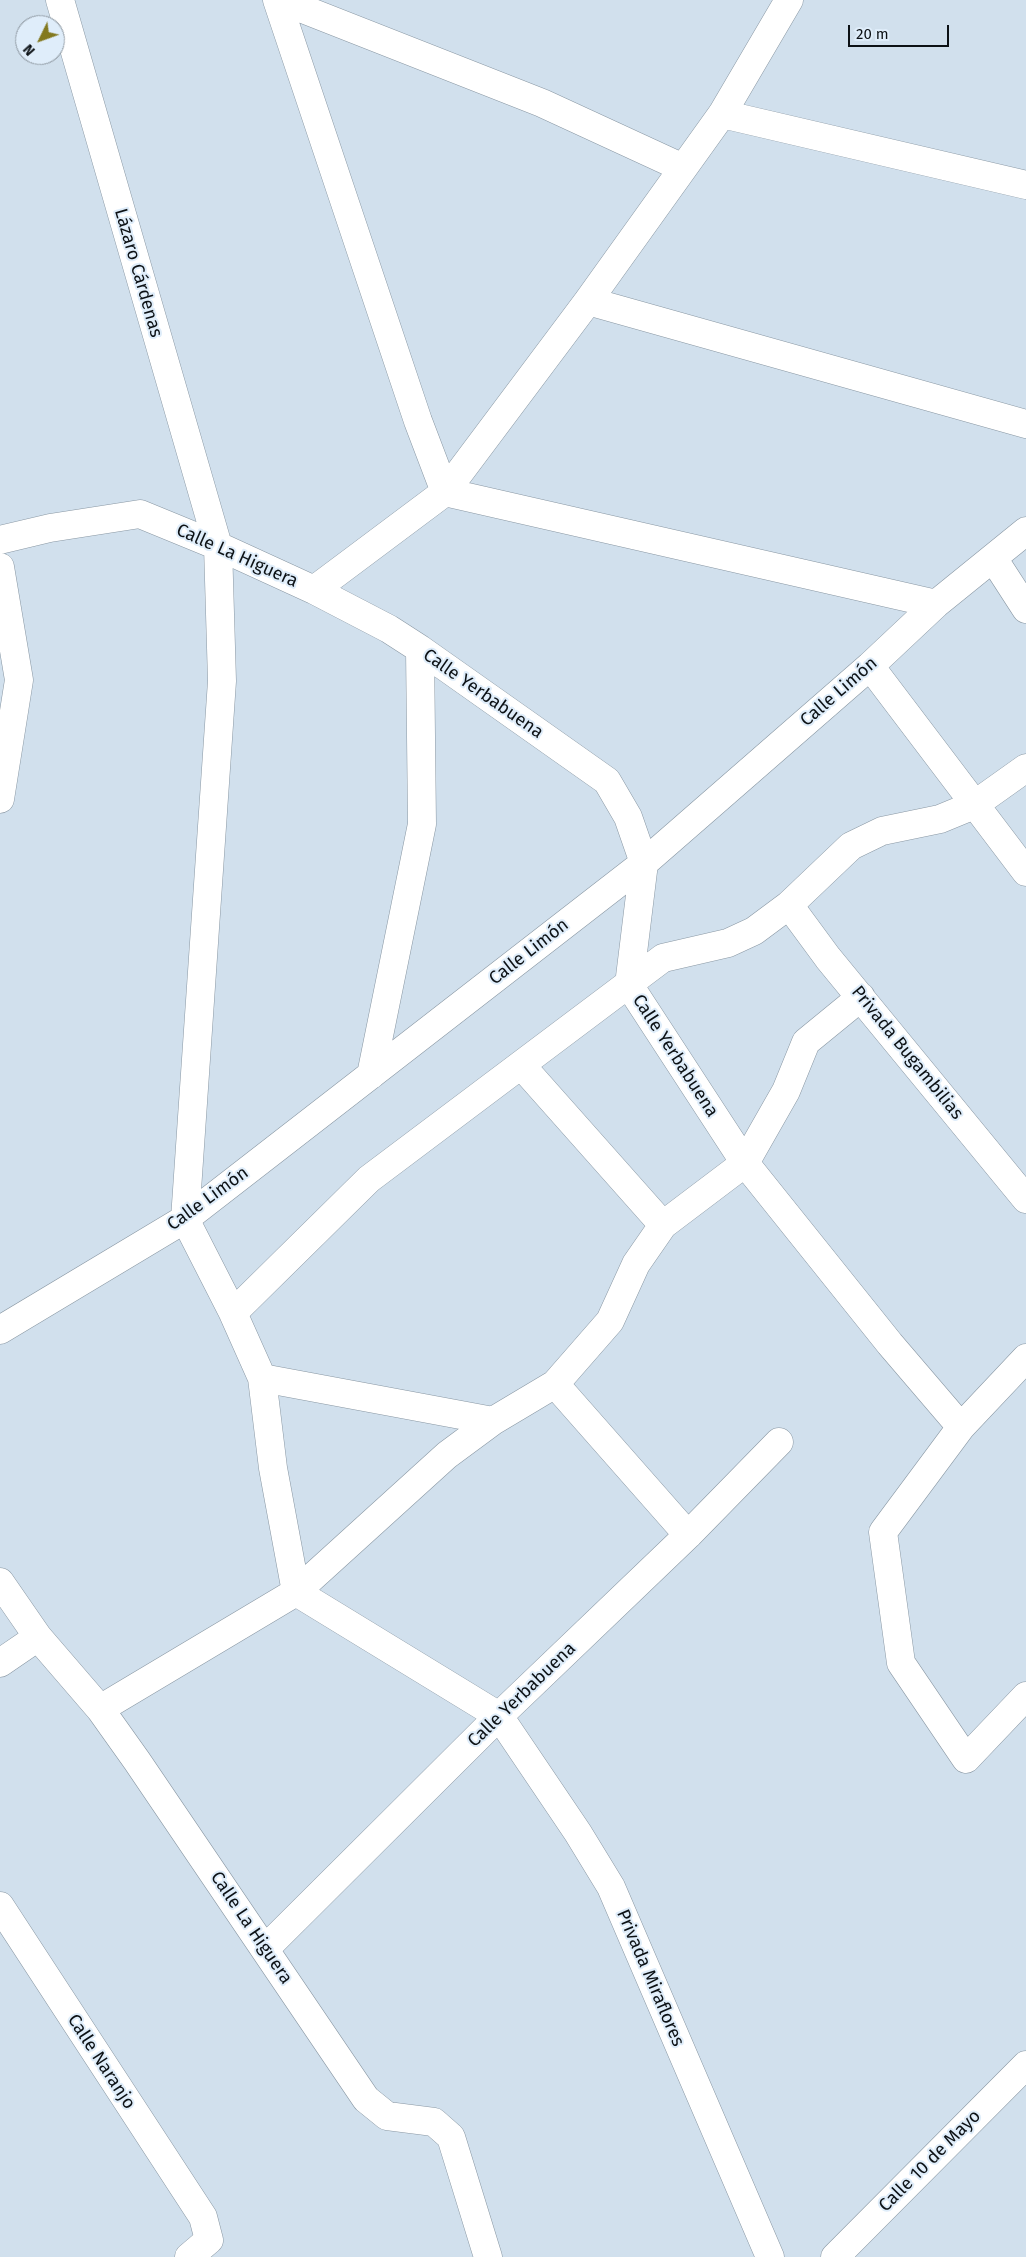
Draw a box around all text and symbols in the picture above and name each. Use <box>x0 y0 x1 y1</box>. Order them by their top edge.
north arrow <box>15 15 65 65</box>
scale bar <box>851 15 952 47</box>
text: 20 m <box>856 25 889 43</box>
text: N <box>20 41 39 59</box>
street label: Lázaro Cárdenas <box>109 206 167 340</box>
street label: Calle La Higuera <box>173 520 301 592</box>
street label: Calle Yerbabuena <box>419 644 547 744</box>
street label: Calle Limón <box>796 653 882 731</box>
street label: Calle Limón <box>485 914 573 990</box>
street label: Privada Bugambilias <box>846 982 968 1124</box>
street label: Calle Yerbabuena <box>627 991 723 1121</box>
street label: Calle Limón <box>163 1162 253 1236</box>
street label: Calle Yerbabuena <box>464 1638 580 1752</box>
street label: Calle La Higuera <box>205 1868 297 1988</box>
street label: Privada Miraflores <box>611 1906 689 2050</box>
street label: Calle Naranjo <box>62 2010 140 2114</box>
street label: Calle 10 de Mayo <box>875 2106 985 2216</box>

